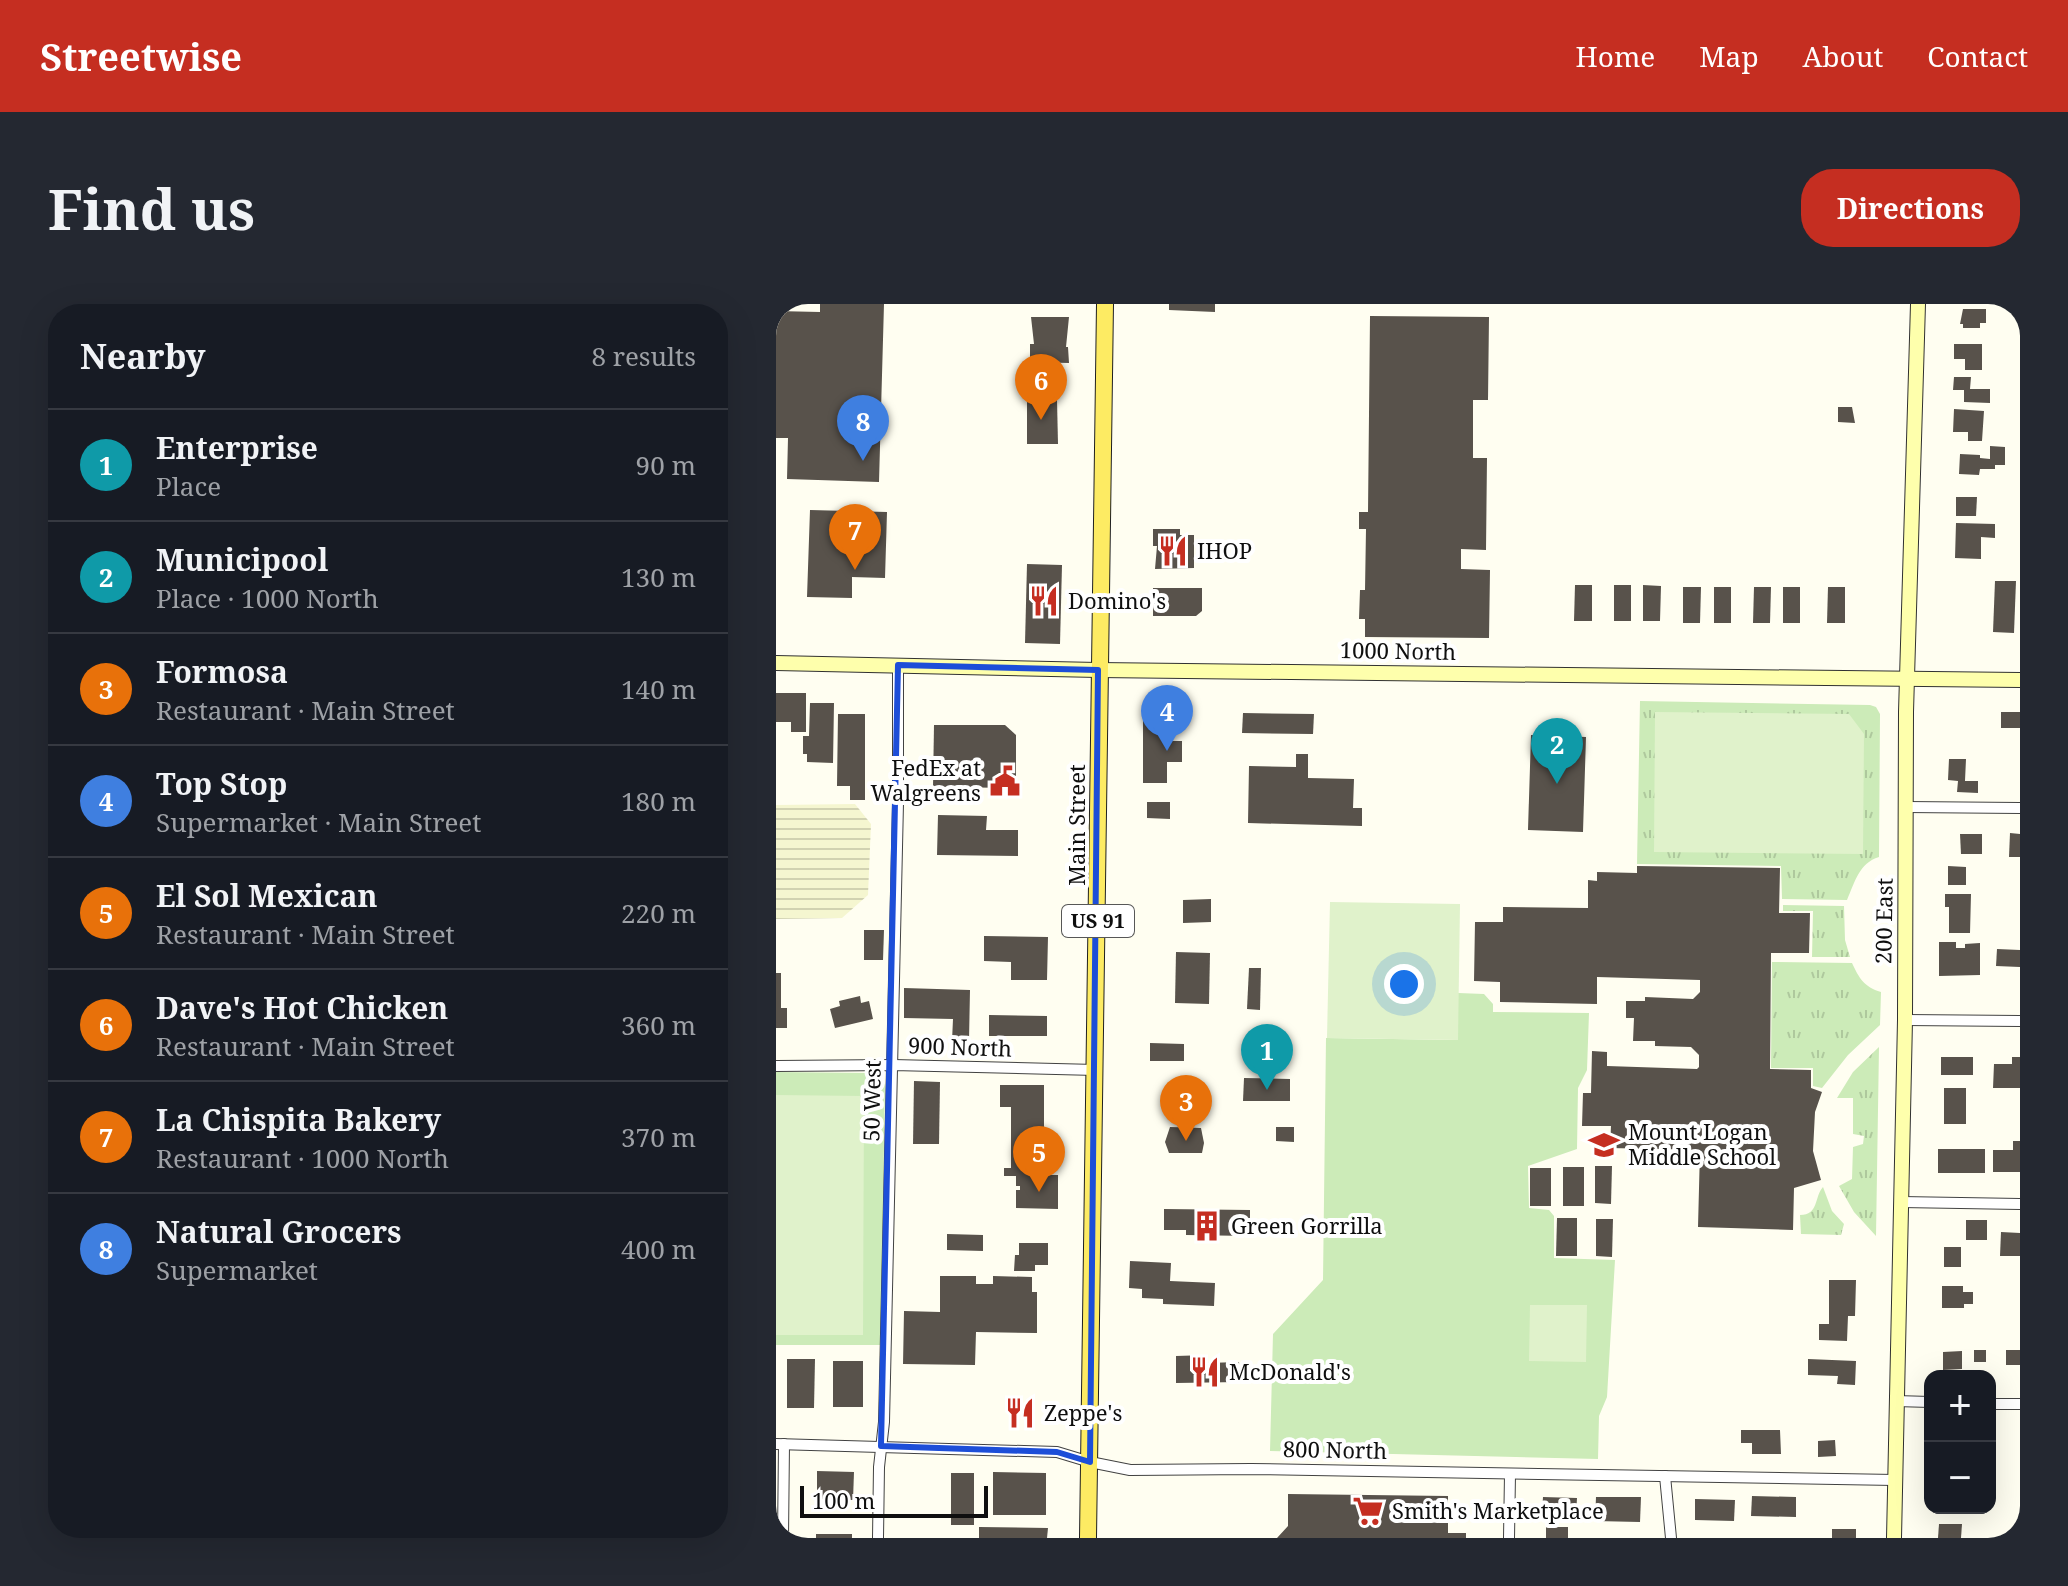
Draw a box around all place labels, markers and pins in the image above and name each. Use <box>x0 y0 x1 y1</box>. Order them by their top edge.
pin: 6 <box>1015 354 1067 420</box>
pin: 8 <box>837 395 889 461</box>
pin: 7 <box>829 504 881 570</box>
restaurant icon: IHOP <box>1156 534 1190 568</box>
place label: IHOP <box>1197 535 1252 565</box>
restaurant icon: Domino's <box>1027 584 1061 618</box>
place label: Domino's <box>1068 585 1166 615</box>
pin: 4 <box>1141 685 1193 751</box>
pin: 2 <box>1531 718 1583 784</box>
place label: FedEx at Walgreens <box>870 752 981 807</box>
public building icon: FedEx at Walgreens <box>988 764 1022 798</box>
pin: 1 <box>1241 1024 1293 1090</box>
pin: 3 <box>1160 1075 1212 1141</box>
place label: Mount Logan Middle School <box>1628 1116 1776 1171</box>
pin: 5 <box>1013 1126 1065 1192</box>
school or university icon: Mount Logan Middle School <box>1587 1128 1621 1162</box>
building icon: Green Gorrilla <box>1190 1209 1224 1243</box>
place label: Green Gorrilla <box>1231 1210 1383 1240</box>
restaurant icon: McDonald's <box>1188 1355 1222 1389</box>
place label: McDonald's <box>1229 1356 1351 1386</box>
restaurant icon: Zeppe's <box>1003 1396 1037 1430</box>
place label: Zeppe's <box>1044 1397 1122 1427</box>
supermarket icon: Smith's Marketplace <box>1351 1494 1385 1528</box>
place label: Smith's Marketplace <box>1392 1495 1604 1525</box>

